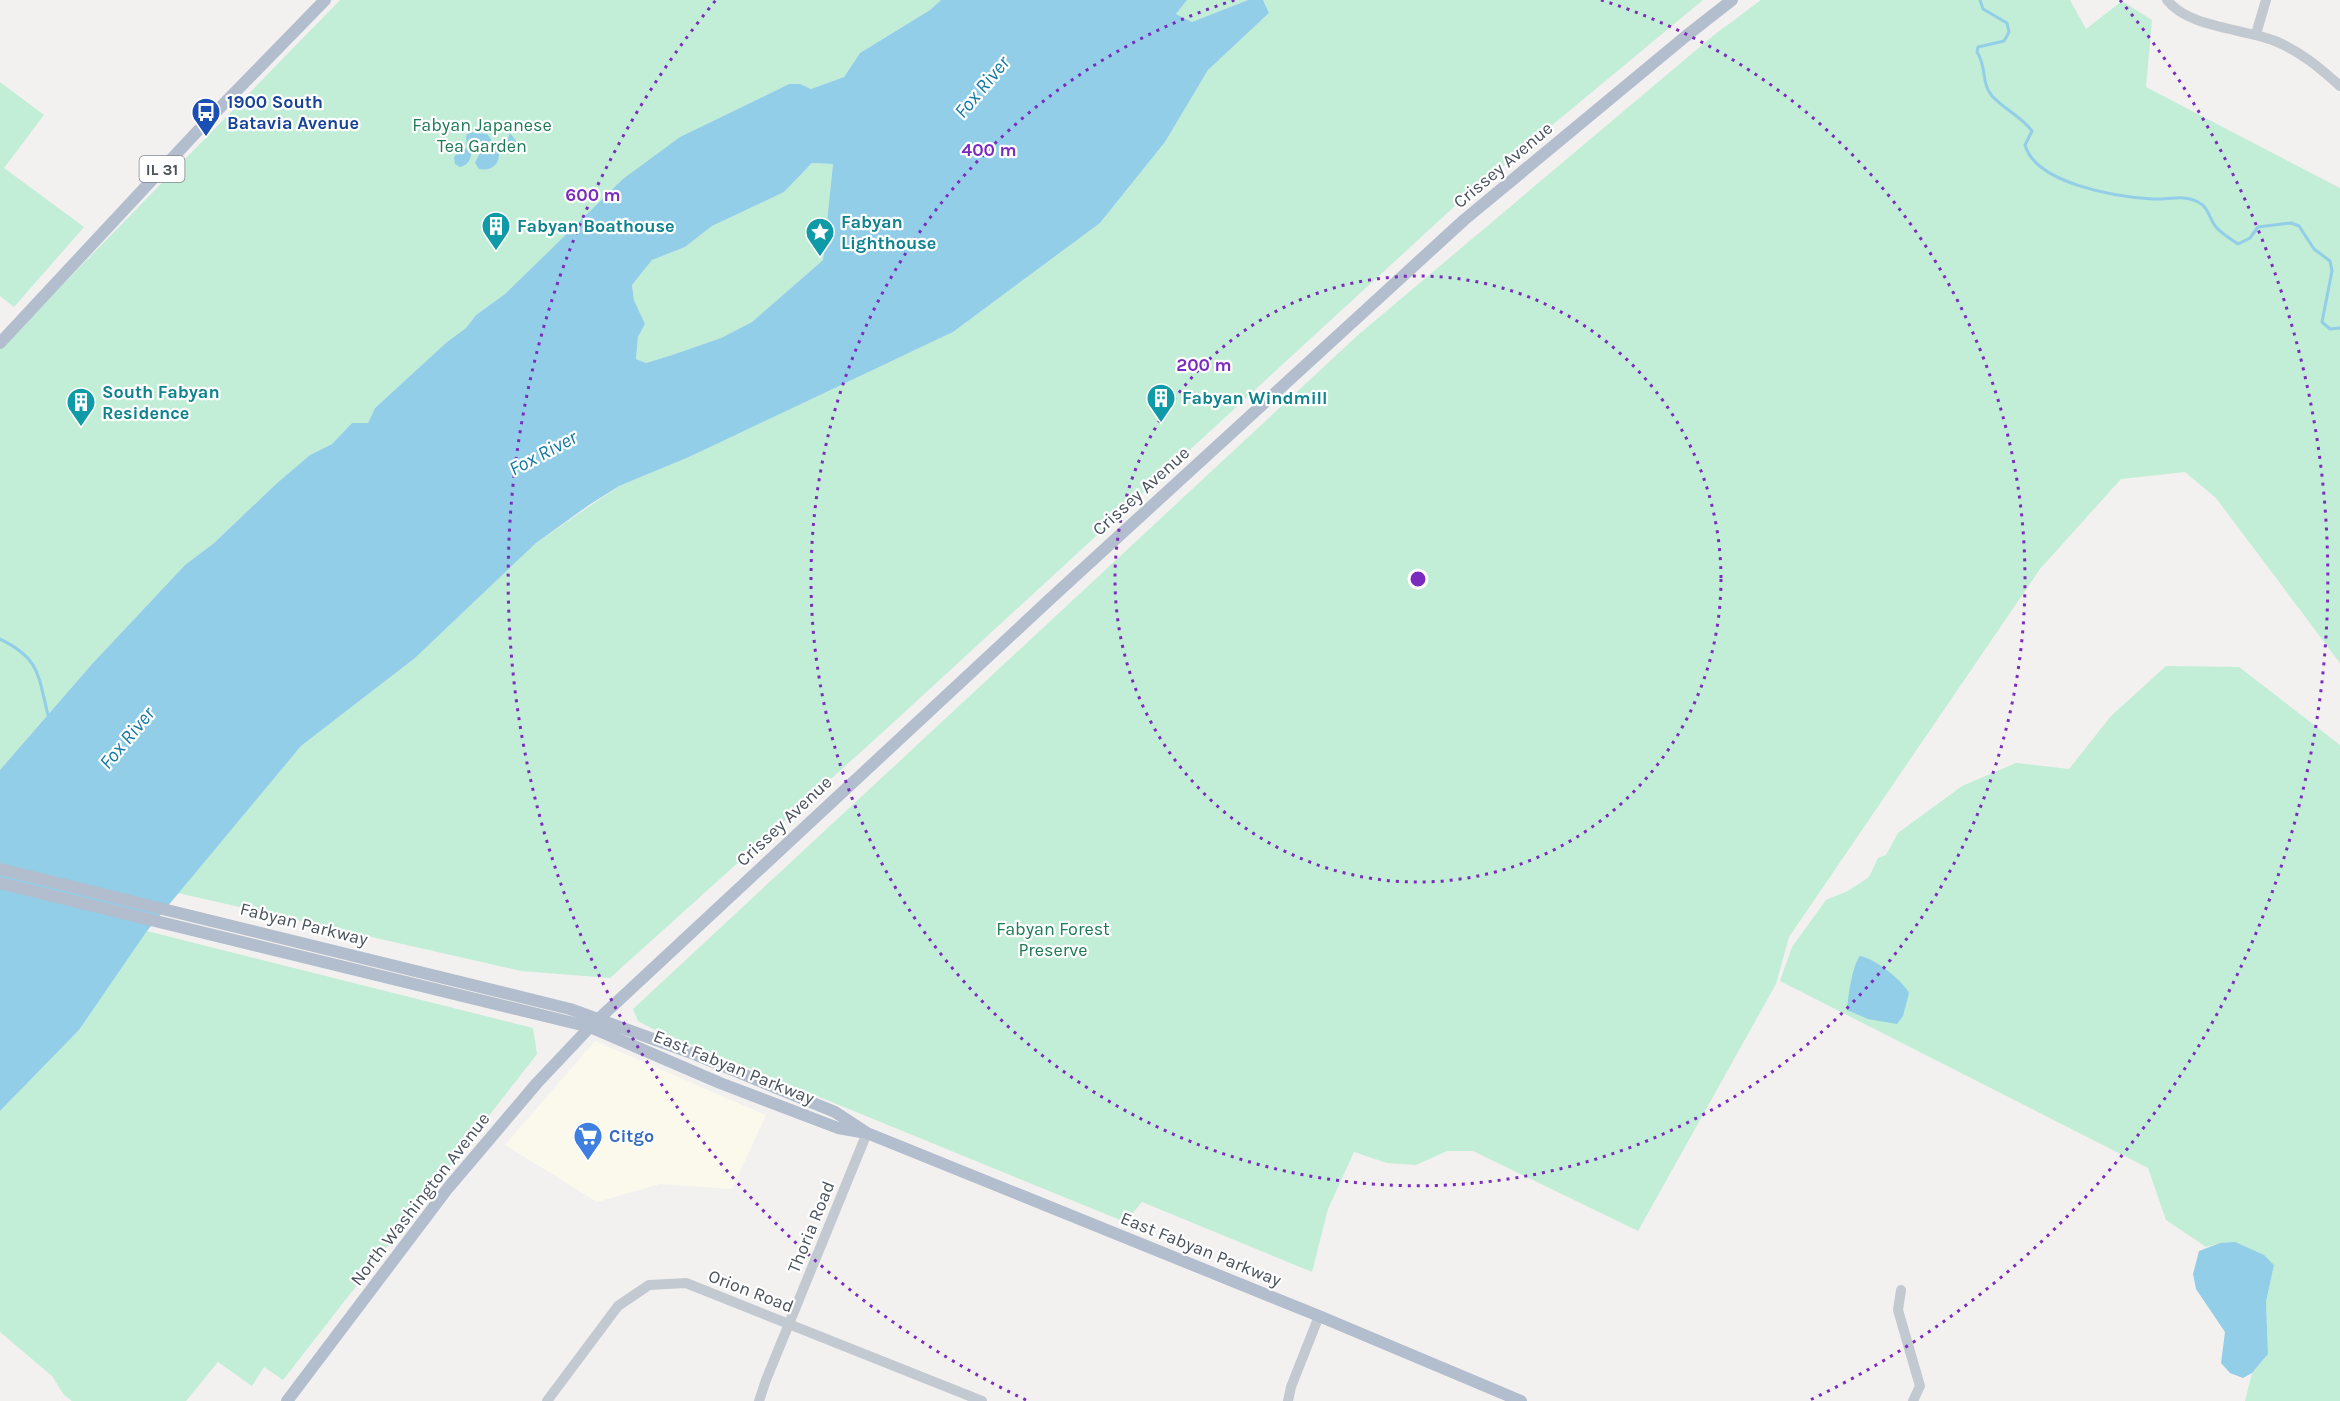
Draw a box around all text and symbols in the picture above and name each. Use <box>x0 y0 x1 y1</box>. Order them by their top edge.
water label: Fox River <box>949 50 1015 123</box>
place label: 1900 South Batavia Avenue <box>227 91 359 134</box>
bus stop icon: 1900 South Batavia Avenue <box>190 96 222 138</box>
park label: Fabyan Japanese Tea Garden <box>412 114 552 157</box>
street label: Crissey Avenue <box>1449 117 1557 213</box>
text: 400 m <box>961 139 1017 161</box>
road number: IL 31 <box>140 156 184 182</box>
text: 600 m <box>565 184 621 206</box>
building icon: Fabyan Boathouse <box>480 210 512 252</box>
place label: Fabyan Lighthouse <box>841 211 936 254</box>
place label: Fabyan Boathouse <box>517 215 675 237</box>
place icon: Fabyan Lighthouse <box>804 216 836 258</box>
text: 200 m <box>1176 354 1232 376</box>
place label: South Fabyan Residence <box>102 381 220 424</box>
building icon: Fabyan Windmill <box>1145 382 1177 424</box>
building icon: South Fabyan Residence <box>65 386 97 428</box>
place label: Fabyan Windmill <box>1182 387 1328 409</box>
water label: Fox River <box>505 425 582 480</box>
street label: Crissey Avenue <box>1088 442 1194 540</box>
centre of rings <box>1408 569 1428 589</box>
water label: Fox River <box>94 701 160 774</box>
street label: Crissey Avenue <box>732 771 836 871</box>
street label: Fabyan Parkway <box>238 897 371 951</box>
park label: Fabyan Forest Preserve <box>996 918 1110 961</box>
street label: East Fabyan Parkway <box>650 1025 818 1110</box>
street label: North Washington Avenue <box>346 1108 494 1290</box>
supermarket icon: Citgo <box>572 1120 604 1162</box>
place label: Citgo <box>609 1125 654 1147</box>
street label: Thoria Road <box>783 1178 839 1276</box>
street label: East Fabyan Parkway <box>1117 1207 1285 1292</box>
street label: Orion Road <box>705 1265 797 1317</box>

